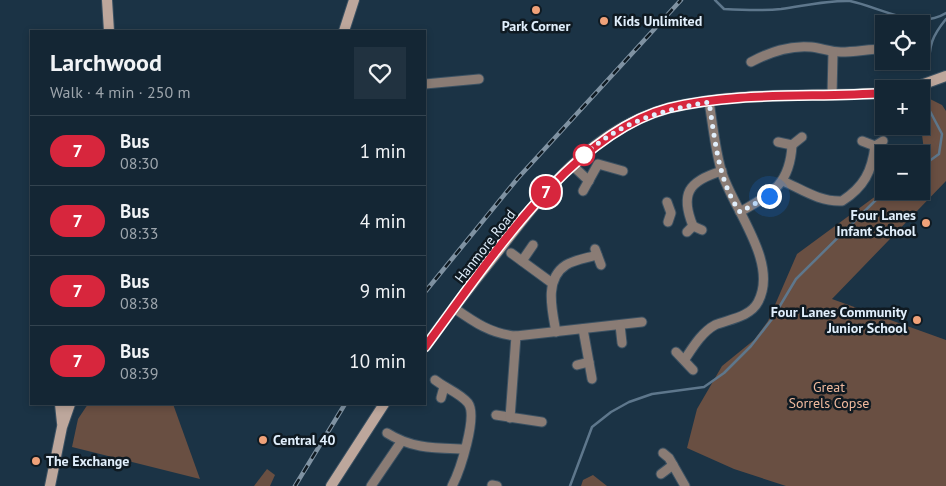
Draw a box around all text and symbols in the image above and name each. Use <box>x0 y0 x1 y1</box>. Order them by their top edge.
marker: Park Corner <box>530 4 542 16</box>
place label: Kids Unlimited <box>614 12 702 30</box>
marker: Kids Unlimited <box>598 15 610 27</box>
map controls <box>875 15 930 200</box>
button: locate <box>875 15 930 70</box>
place label: Park Corner <box>502 17 570 35</box>
text: Larchwood <box>50 47 162 78</box>
button: heart <box>354 47 406 99</box>
button: + <box>875 80 930 135</box>
text: Walk · 4 min · 250 m <box>50 82 190 102</box>
text: Bus <box>120 129 149 153</box>
text: 7 <box>72 139 83 162</box>
text: 1 min <box>360 139 406 163</box>
unlabelled marker <box>573 144 595 166</box>
button: − <box>875 145 930 200</box>
text: 08:30 <box>120 153 158 173</box>
line badge: 7 <box>530 176 562 208</box>
text: 7 <box>541 180 551 203</box>
your location <box>757 184 782 209</box>
text: Bus <box>120 199 149 223</box>
street label: Hanmore Road <box>451 206 519 286</box>
place label: Four Lanes Infant School <box>837 206 917 240</box>
text: 7 <box>72 209 83 232</box>
text: 4 min <box>360 209 406 233</box>
marker: Four Lanes Infant School <box>920 217 932 229</box>
text: 08:33 <box>120 223 158 243</box>
text: Bus <box>120 269 149 293</box>
text: 7 <box>72 279 83 302</box>
text: 9 min <box>360 279 406 303</box>
text: 08:38 <box>120 293 158 313</box>
place label: Four Lanes Community Junior School <box>771 303 908 337</box>
marker: Four Lanes Community Junior School <box>911 314 923 326</box>
text: Bus <box>120 339 149 363</box>
text: 7 <box>72 349 83 372</box>
text: 10 min <box>349 349 406 373</box>
text: 08:39 <box>120 363 158 383</box>
park label: Great Sorrels Copse <box>789 378 869 412</box>
place label: Central 40 <box>273 431 335 449</box>
marker: Central 40 <box>257 434 269 446</box>
place label: The Exchange <box>46 452 129 470</box>
marker: The Exchange <box>30 455 42 467</box>

